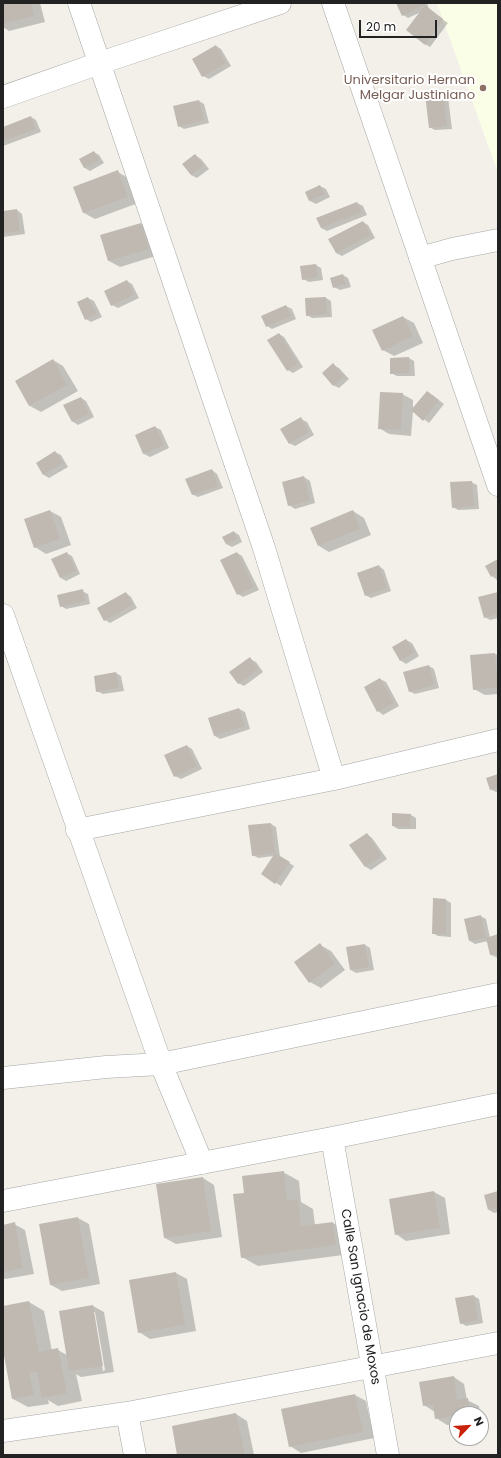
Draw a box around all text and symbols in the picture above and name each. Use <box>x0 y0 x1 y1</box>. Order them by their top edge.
scale bar <box>361 12 439 38</box>
text: 20 m <box>366 18 396 35</box>
place label: Universitario Hernan Melgar Justiniano <box>344 73 475 104</box>
marker: Universitario Hernan Melgar Justiniano <box>478 83 488 93</box>
street label: Calle San Ignacio de Moxos <box>337 1208 383 1386</box>
north arrow <box>449 1406 489 1446</box>
text: N <box>470 1414 488 1428</box>

